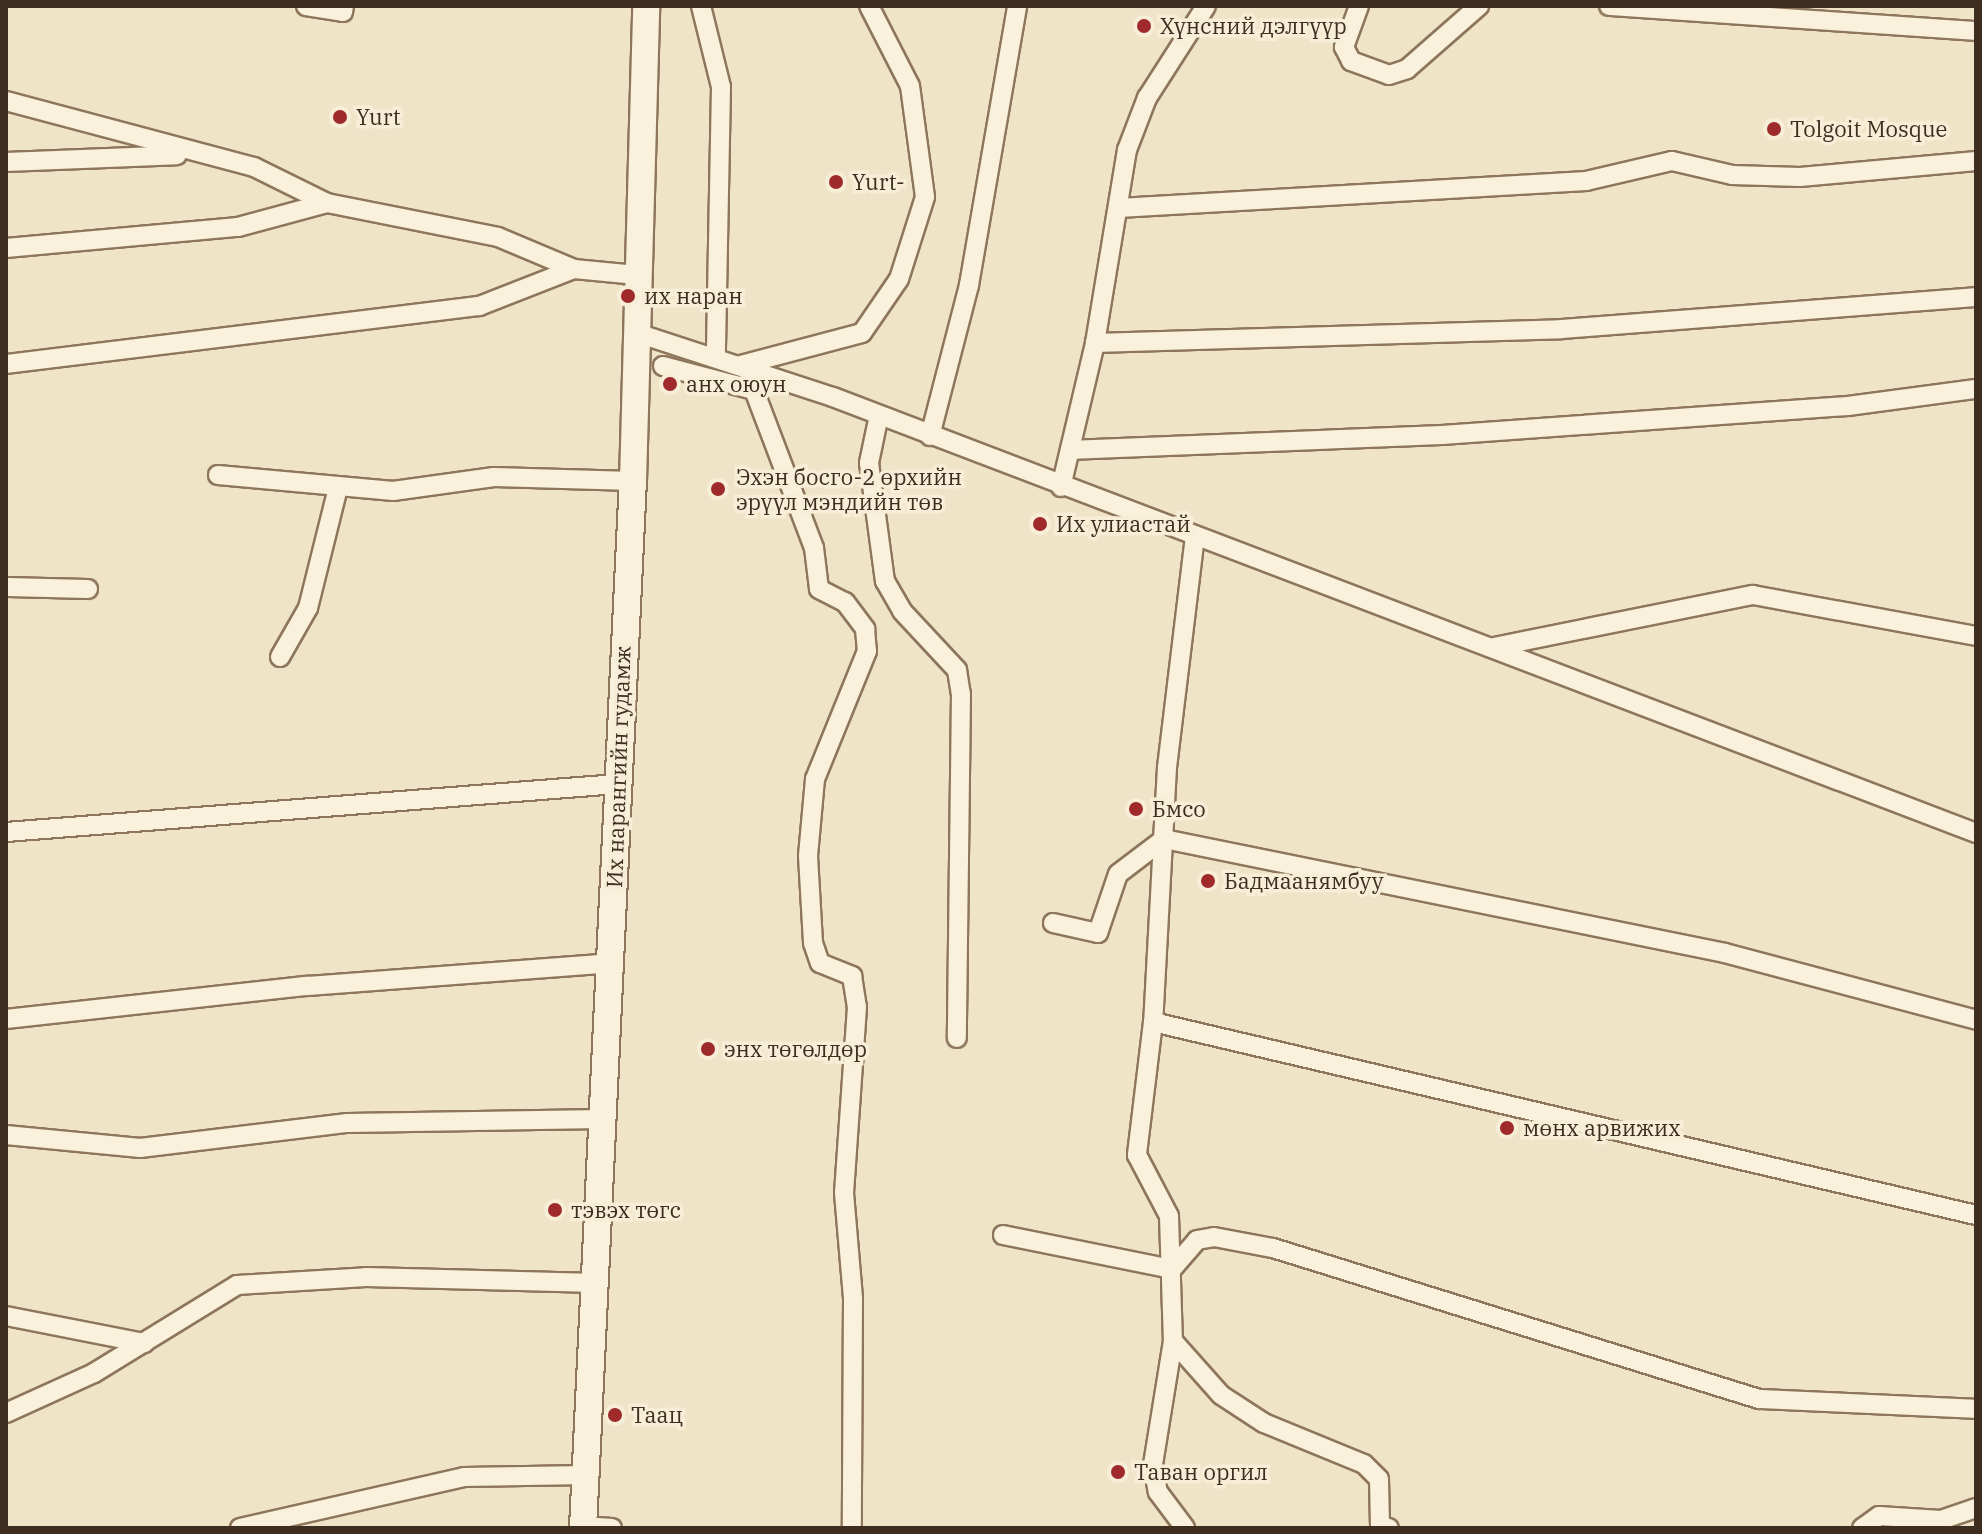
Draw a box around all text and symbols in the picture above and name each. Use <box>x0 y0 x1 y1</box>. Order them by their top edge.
place label: Хүнсний дэлгүүр <box>1160 13 1347 39</box>
marker: Хүнсний дэлгүүр <box>1135 17 1153 35</box>
place label: Yurt <box>356 104 400 130</box>
marker: Yurt <box>331 108 349 126</box>
place label: Tolgoit Mosque <box>1790 116 1947 142</box>
marker: Tolgoit Mosque <box>1765 120 1783 138</box>
place label: Yurt- <box>852 169 905 195</box>
marker: Yurt- <box>827 173 845 191</box>
place label: их наран <box>644 283 743 309</box>
marker: их наран <box>619 287 637 305</box>
place label: анх оюун <box>686 371 786 397</box>
marker: анх оюун <box>661 375 679 393</box>
place label: Эхэн босго-2 өрхийн эрүүл мэндийн төв <box>736 463 962 514</box>
marker: Эхэн босго-2 өрхийн эрүүл мэндийн төв <box>707 478 729 500</box>
place label: Их улиастай <box>1056 511 1191 537</box>
marker: Их улиастай <box>1031 515 1049 533</box>
street label: Их нарангийн гудамж <box>601 646 635 888</box>
place label: Бмсо <box>1152 796 1206 822</box>
marker: Бмсо <box>1127 800 1145 818</box>
place label: Бадмаанямбуу <box>1224 868 1384 894</box>
marker: Бадмаанямбуу <box>1199 872 1217 890</box>
place label: энх төгөлдөр <box>724 1036 867 1062</box>
marker: энх төгөлдөр <box>699 1040 717 1058</box>
place label: мөнх арвижих <box>1523 1115 1681 1141</box>
marker: мөнх арвижих <box>1498 1119 1516 1137</box>
place label: тэвэх төгс <box>571 1197 681 1223</box>
marker: тэвэх төгс <box>546 1201 564 1219</box>
place label: Таац <box>631 1402 683 1428</box>
marker: Таац <box>606 1406 624 1424</box>
place label: Таван оргил <box>1134 1459 1268 1485</box>
marker: Таван оргил <box>1109 1463 1127 1481</box>

